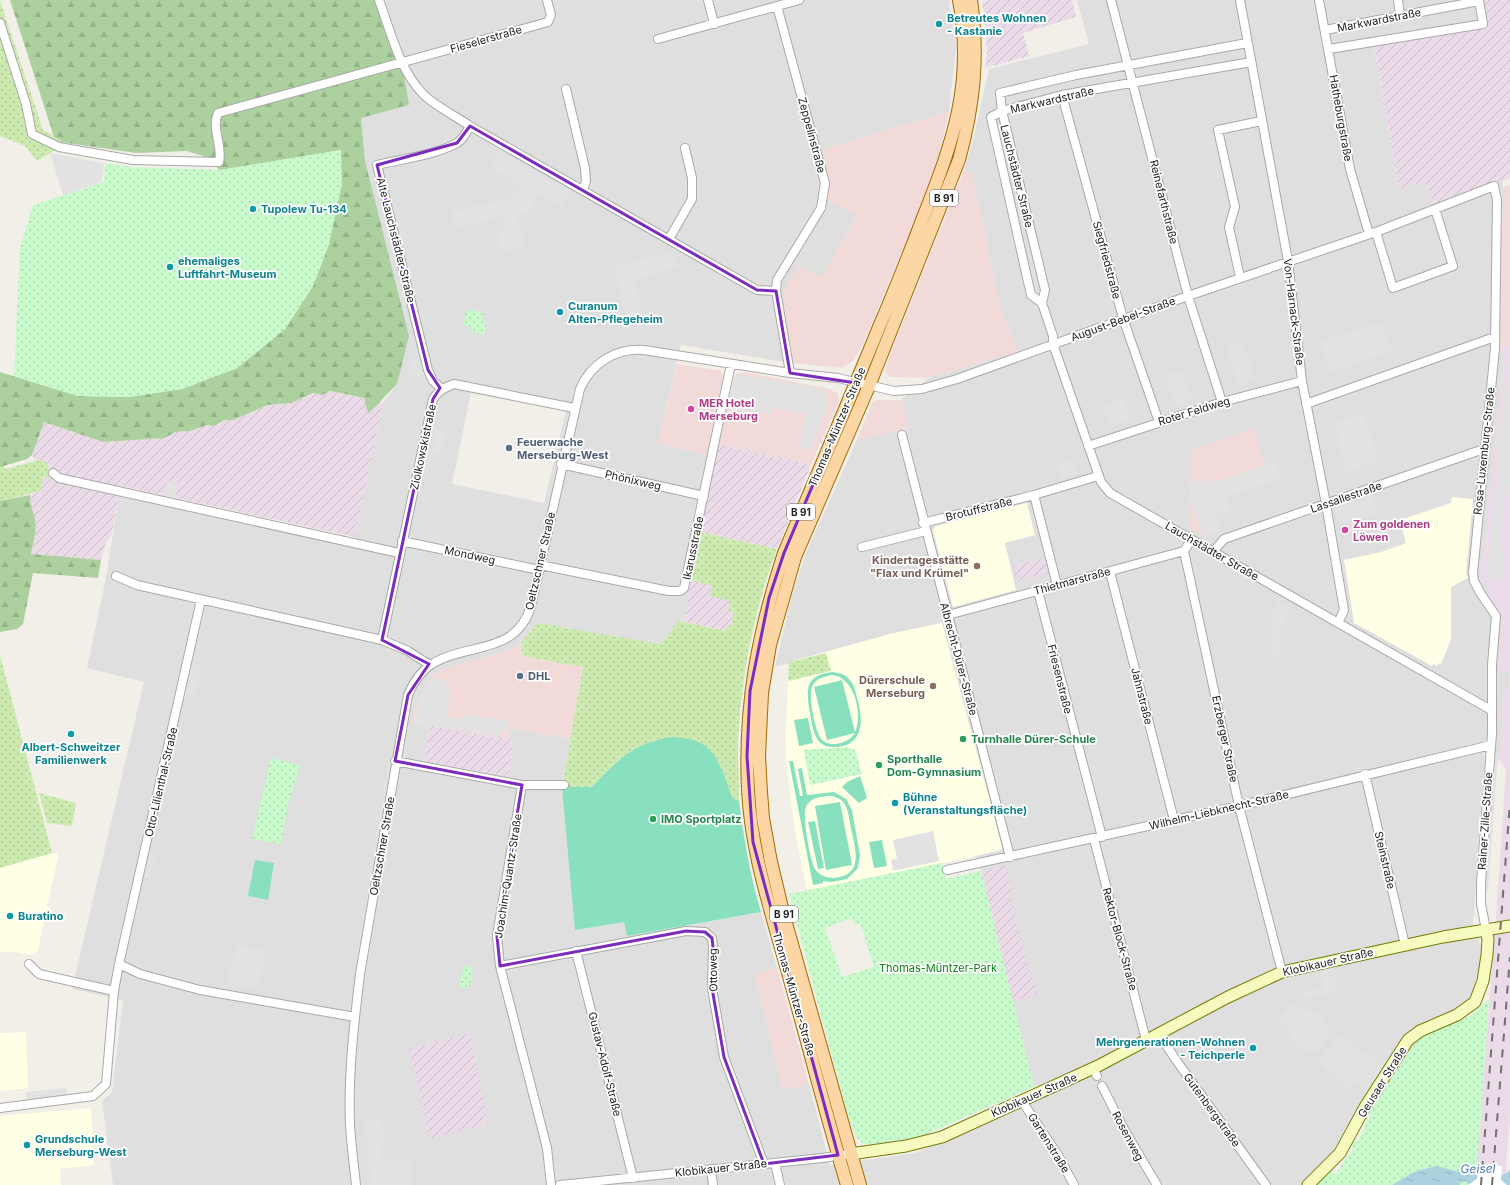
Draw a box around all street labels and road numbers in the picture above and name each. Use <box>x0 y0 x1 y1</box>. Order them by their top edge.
street label: Markwardstraße <box>1336 5 1422 35</box>
street label: Fieselerstraße <box>449 22 523 56</box>
street label: Hatheburgstraße <box>1326 74 1356 162</box>
street label: Markwardstraße <box>1009 84 1095 116</box>
street label: Zeppelinstraße <box>795 96 829 174</box>
street label: Lauchstädter Straße <box>997 123 1037 229</box>
street label: Reinefarthstraße <box>1147 158 1181 246</box>
street label: Alte Lauchstädter Straße <box>374 176 418 304</box>
road number: B 91 <box>930 190 958 206</box>
street label: Siegfriedstraße <box>1090 220 1124 300</box>
street label: Von-Harnack-Straße <box>1280 258 1308 366</box>
street label: August-Bebel-Straße <box>1069 294 1177 344</box>
street label: Thomas-Müntzer-Straße <box>805 365 869 489</box>
street label: Rosa-Luxemburg-Straße <box>1470 386 1498 516</box>
street label: Roter Feldweg <box>1156 393 1232 429</box>
street label: Ziolkowskistraße <box>407 403 439 491</box>
street label: Phönixweg <box>604 467 662 493</box>
street label: Lassallestraße <box>1308 478 1384 516</box>
street label: Brotuffstraße <box>944 494 1014 524</box>
road number: B 91 <box>787 504 815 520</box>
street label: Oeltzschner Straße <box>522 511 558 611</box>
street label: Ikarusstraße <box>679 515 707 581</box>
street label: Lauchstädter Straße <box>1163 519 1261 583</box>
street label: Mondweg <box>443 543 497 567</box>
street label: Thietmarstraße <box>1032 564 1112 598</box>
street label: Albrecht-Dürer-Straße <box>937 601 981 717</box>
street label: Friesenstraße <box>1045 643 1075 715</box>
street label: Jahnstraße <box>1128 666 1156 726</box>
street label: Erzberger Straße <box>1209 694 1241 784</box>
street label: Otto-Lilienthal-Straße <box>142 726 180 838</box>
street label: Rainer-Zille-Straße <box>1475 772 1495 870</box>
street label: Wilhelm-Liebknecht-Straße <box>1148 787 1290 833</box>
street label: Oeltzschner Straße <box>366 795 398 897</box>
street label: Joachim-Quantz-Straße <box>491 813 525 939</box>
street label: Steinstraße <box>1372 830 1398 890</box>
street label: Rektor-Block-Straße <box>1100 886 1140 992</box>
road number: B 91 <box>770 906 798 922</box>
street label: Thomas-Müntzer-Straße <box>770 930 818 1058</box>
street label: Klobikauer Straße <box>1281 945 1375 979</box>
street label: Ottoweg <box>706 948 720 992</box>
street label: Gustav-Adolf-Straße <box>585 1010 625 1118</box>
street label: Geusaer Straße <box>1355 1044 1409 1120</box>
street label: Klobikauer Straße <box>989 1070 1079 1120</box>
street label: Gutenbergstraße <box>1181 1070 1243 1150</box>
street label: Rosenweg <box>1109 1109 1147 1163</box>
street label: Gartenstraße <box>1025 1110 1073 1176</box>
street label: Klobikauer Straße <box>674 1156 768 1180</box>

